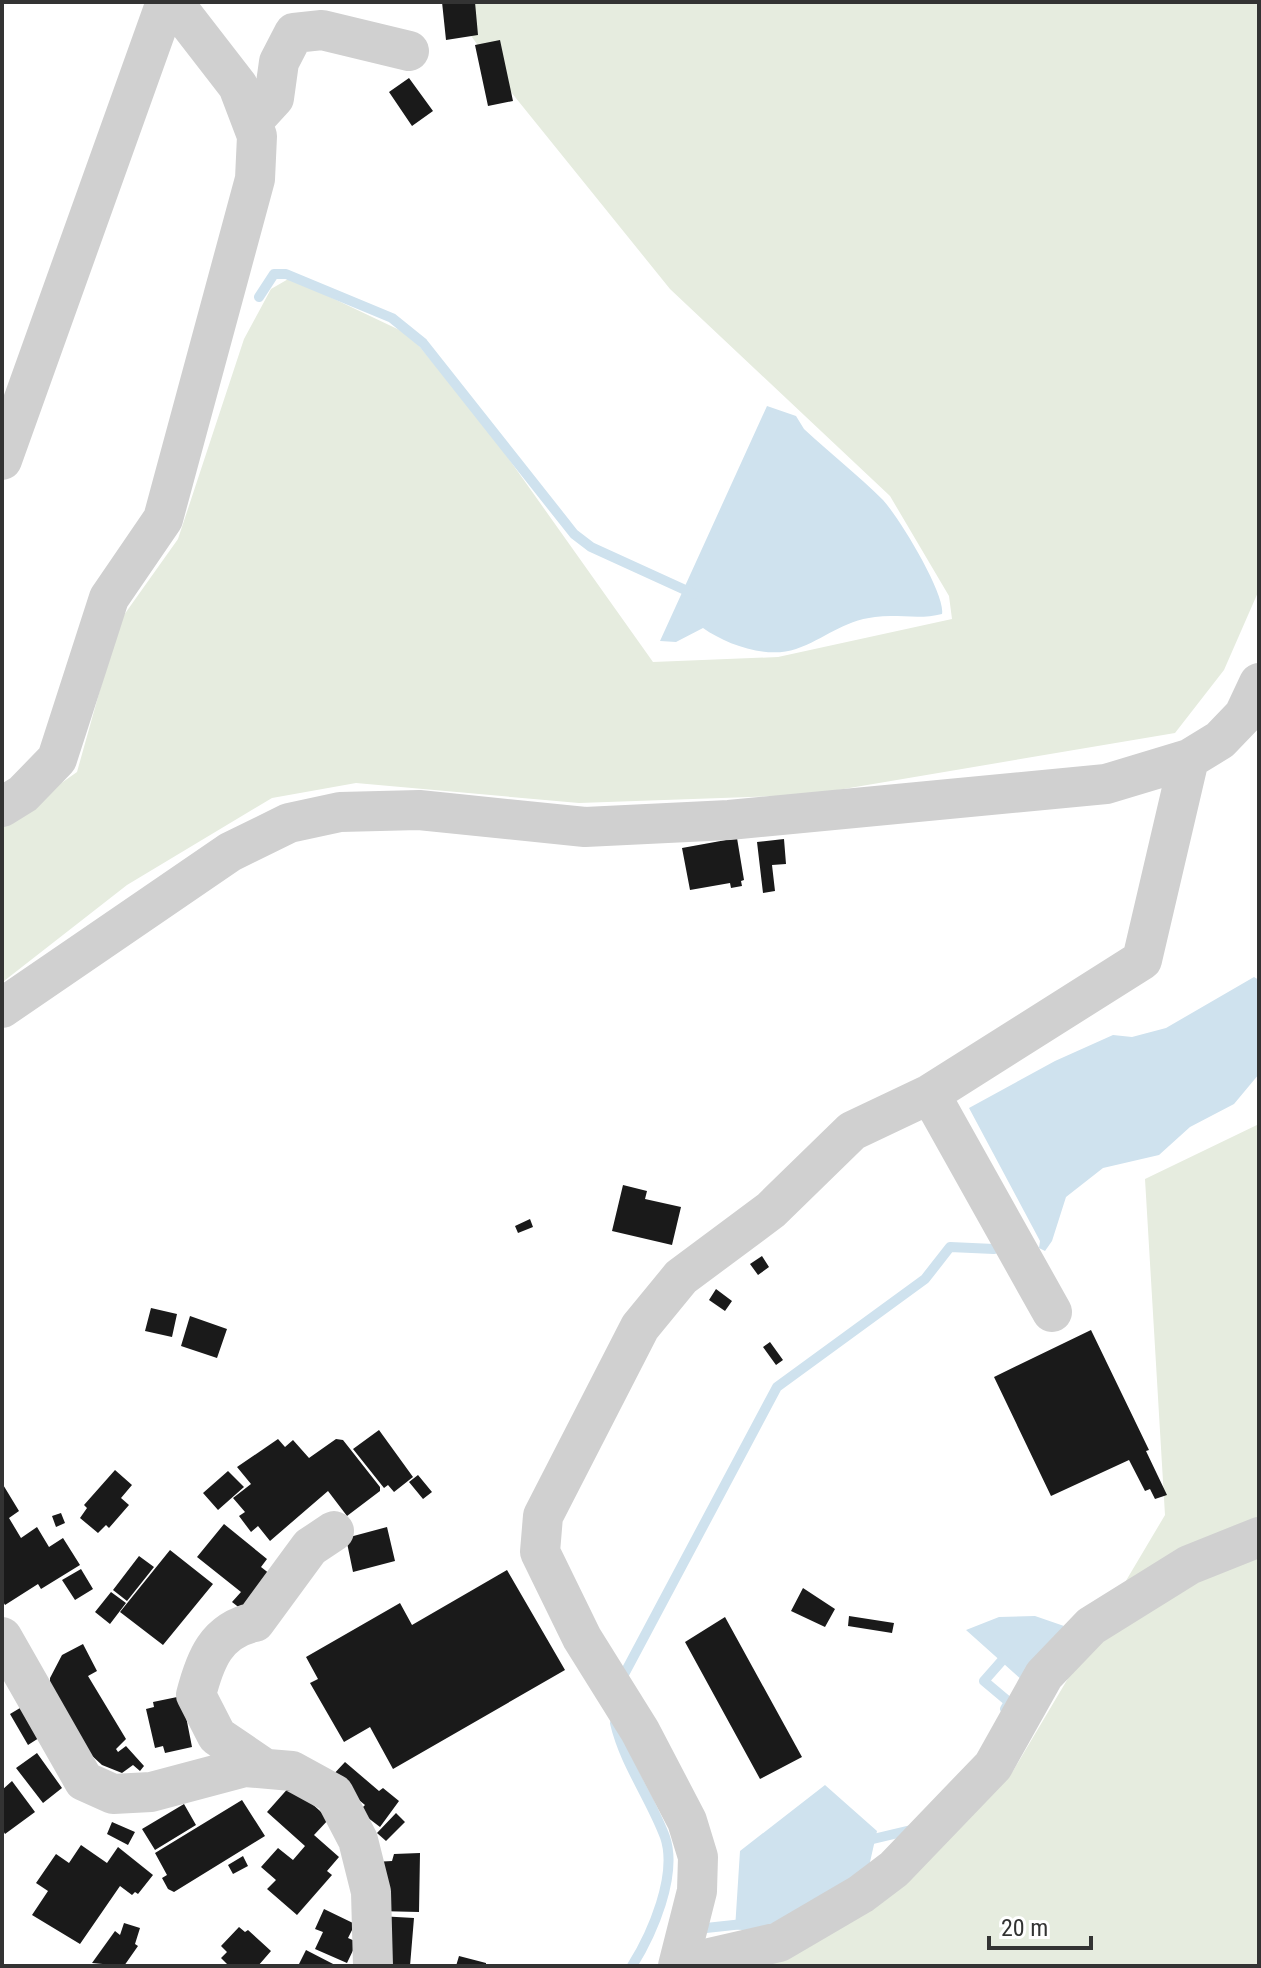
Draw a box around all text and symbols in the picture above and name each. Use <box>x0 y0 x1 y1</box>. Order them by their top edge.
scale bar <box>989 1900 1091 1950</box>
text: 20 m <box>1001 1914 1048 1942</box>

